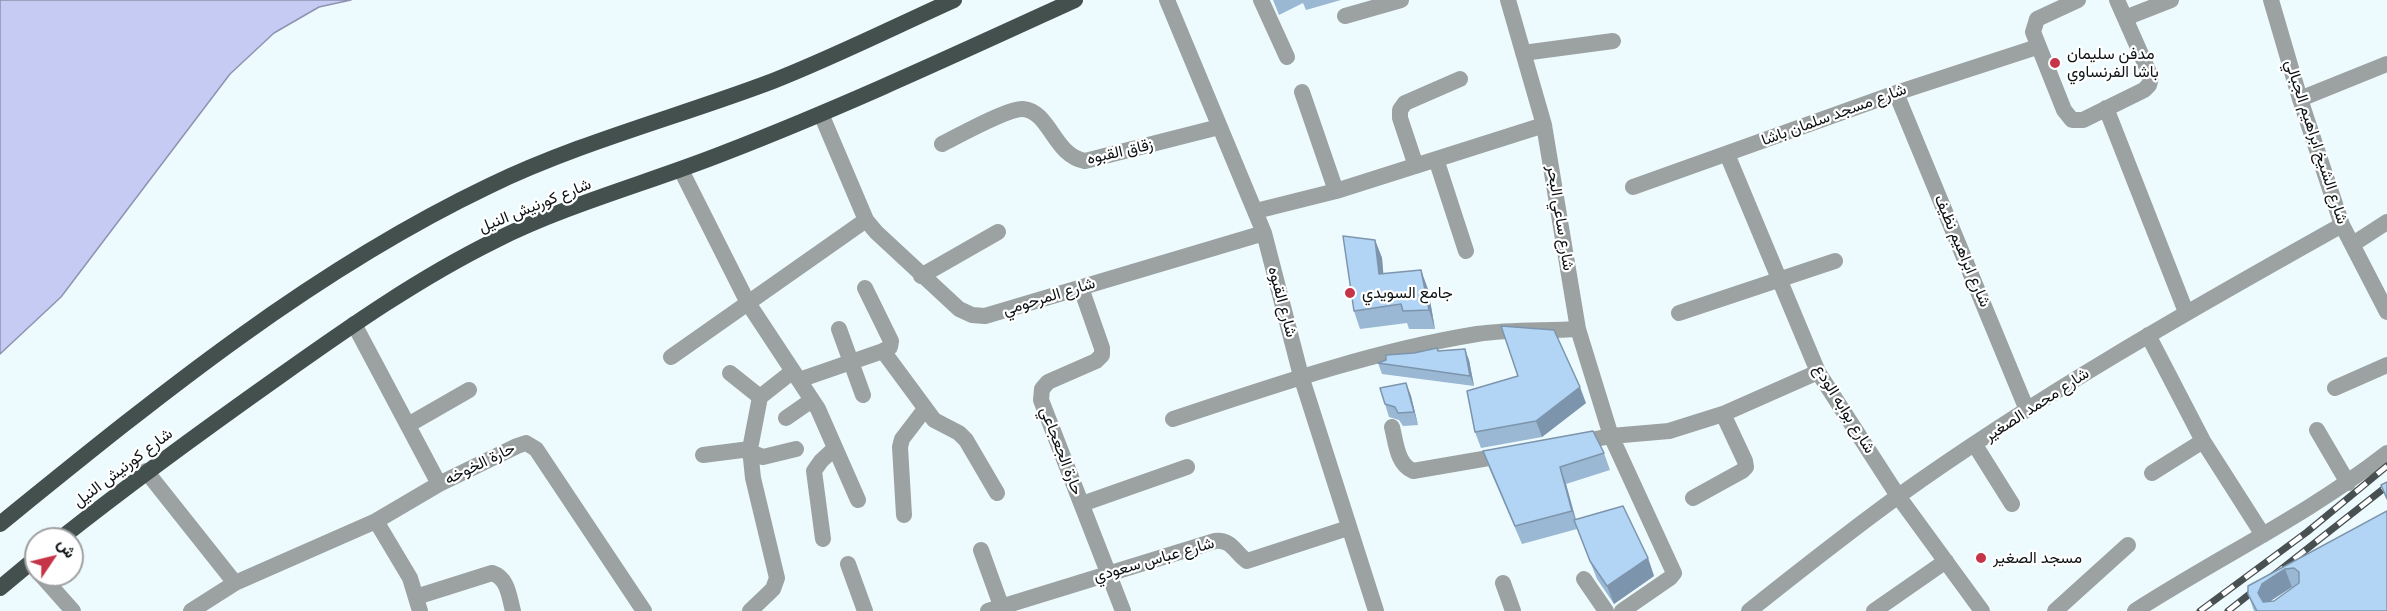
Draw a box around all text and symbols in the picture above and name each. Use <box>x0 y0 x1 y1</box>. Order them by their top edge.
place label: مدفن سليمان باشا الفرنساوي <box>2067 44 2159 82</box>
marker: مدفن سليمان باشا الفرنساوي <box>2048 56 2062 70</box>
street label: شارع الشيخ ابراهيم الجبالي <box>2280 57 2352 227</box>
street label: شارع مسجد سلمان باشا <box>1759 80 1909 150</box>
street label: زقاق القبوه <box>1085 135 1155 169</box>
street label: شارع ساعي البحر <box>1542 164 1578 272</box>
street label: شارع كورنيش النيل <box>476 175 594 237</box>
street label: شارع ابراهيم نظيف <box>1930 192 1994 310</box>
street label: شارع القبوه <box>1263 265 1301 339</box>
street label: شارع المرحومي <box>1001 274 1097 320</box>
place label: جامع السويدي <box>1362 283 1453 303</box>
marker: جامع السويدي <box>1343 286 1357 300</box>
street label: شارع بوابه الودع <box>1809 361 1879 457</box>
street label: شارع محمد الصغير <box>1981 364 2093 446</box>
street label: حارة الجعجاعي <box>1035 404 1087 498</box>
street label: شارع كورنيش النيل <box>70 424 176 512</box>
street label: حارة الخوخه <box>442 439 518 489</box>
north arrow <box>24 527 84 587</box>
text: ش <box>53 534 82 562</box>
street label: شارع عباس سعودي <box>1091 534 1217 586</box>
place label: مسجد الصغير <box>1993 548 2082 568</box>
marker: مسجد الصغير <box>1974 551 1988 565</box>

